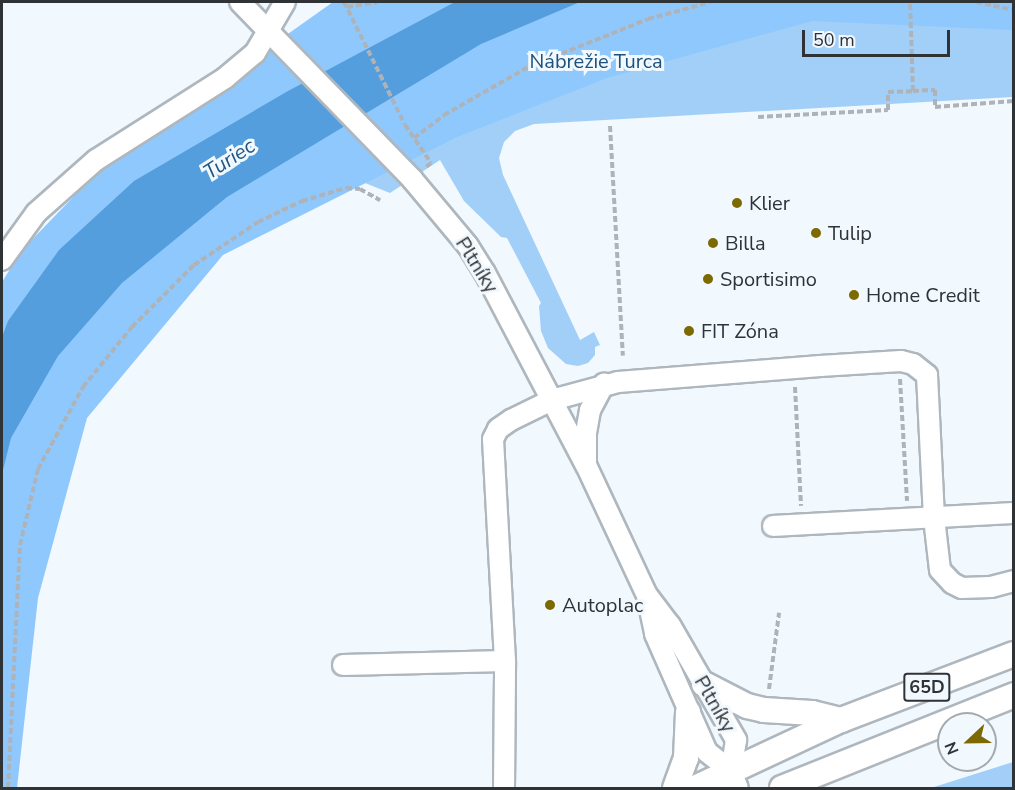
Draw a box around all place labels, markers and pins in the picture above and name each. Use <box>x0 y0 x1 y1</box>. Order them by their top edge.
place label: Klier <box>749 191 790 215</box>
marker: Klier <box>730 196 744 210</box>
place label: Tulip <box>828 221 872 245</box>
marker: Tulip <box>809 226 823 240</box>
place label: Billa <box>725 231 766 255</box>
marker: Billa <box>706 236 720 250</box>
place label: Sportisimo <box>720 267 817 291</box>
marker: Sportisimo <box>701 272 715 286</box>
place label: Home Credit <box>866 283 980 307</box>
marker: Home Credit <box>847 288 861 302</box>
place label: FIT Zóna <box>701 319 779 343</box>
marker: FIT Zóna <box>682 324 696 338</box>
place label: Autoplac <box>562 593 643 617</box>
marker: Autoplac <box>543 598 557 612</box>

